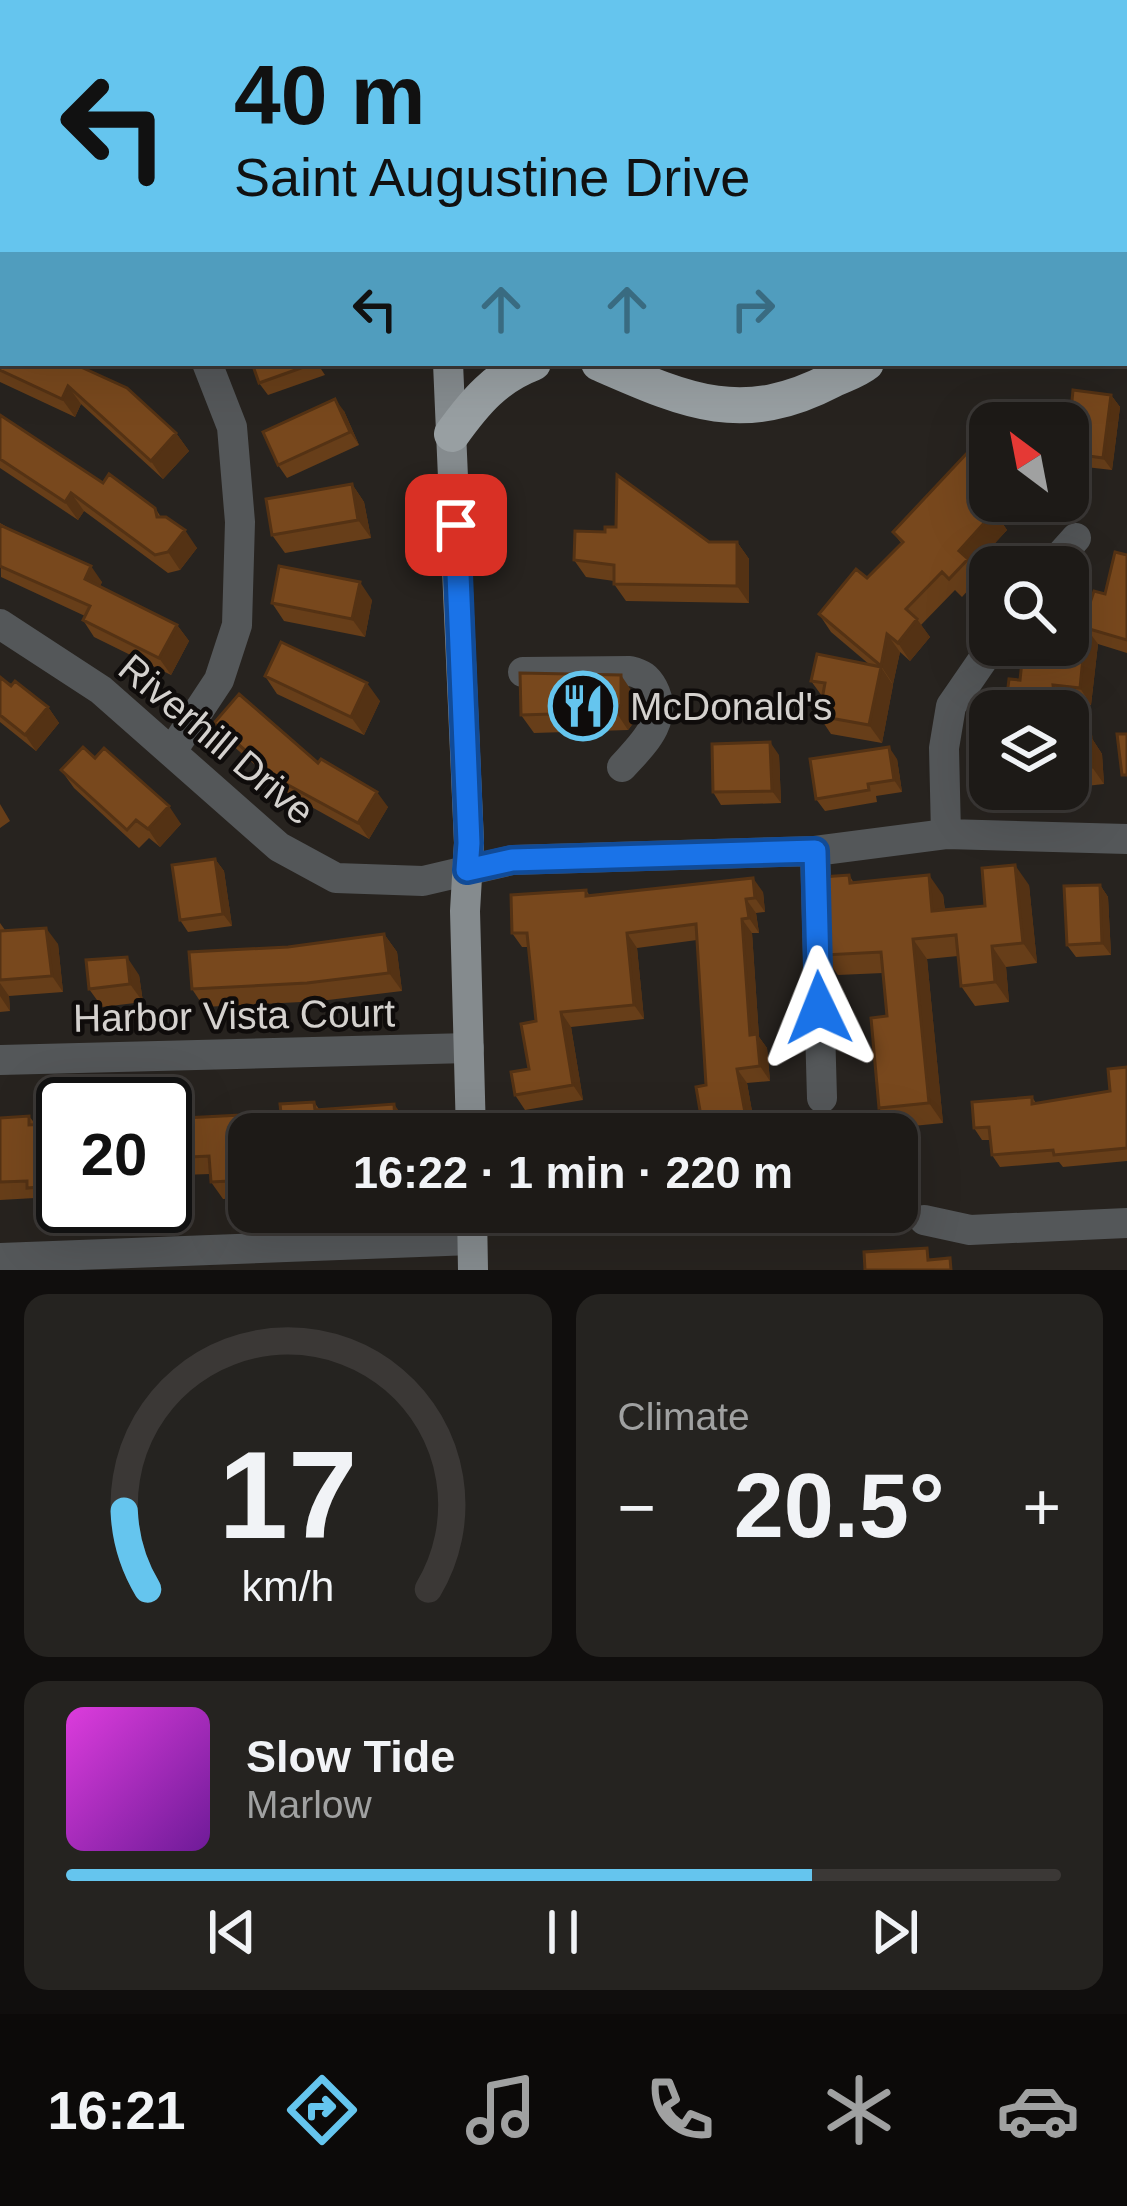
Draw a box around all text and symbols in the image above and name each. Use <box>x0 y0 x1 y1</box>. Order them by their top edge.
icon: left <box>36 48 192 204</box>
text: 40 m <box>234 48 425 142</box>
text: Saint Augustine Drive <box>234 147 750 207</box>
icon: left <box>342 276 408 342</box>
icon: ahead <box>468 276 534 342</box>
icon: ahead <box>594 276 660 342</box>
icon: right <box>720 276 786 342</box>
north arrow <box>969 402 1089 522</box>
map controls <box>969 402 1089 810</box>
pin <box>405 474 507 576</box>
icon: arrive <box>423 492 489 558</box>
button: search <box>969 546 1089 666</box>
street label: Riverhill Drive <box>111 646 323 833</box>
restaurant icon: McDonald's <box>548 671 618 741</box>
place label: McDonald's <box>630 685 833 728</box>
button: layers <box>969 690 1089 810</box>
position arrow <box>756 945 882 1071</box>
street label: Harbor Vista Court <box>73 991 396 1040</box>
speed limit sign: 20 <box>36 1077 192 1233</box>
text: 16:22 · 1 min · 220 m <box>353 1147 793 1198</box>
text: Climate <box>618 1395 750 1438</box>
text: 17 <box>218 1425 357 1564</box>
text: 20.5° <box>734 1456 945 1556</box>
text: − <box>618 1470 656 1544</box>
text: + <box>1022 1470 1061 1544</box>
text: km/h <box>241 1561 334 1609</box>
text: Slow Tide <box>246 1731 455 1782</box>
text: Marlow <box>246 1783 372 1826</box>
icon: previous <box>199 1899 265 1965</box>
icon: pause <box>530 1899 596 1965</box>
icon: next <box>862 1899 928 1965</box>
icon: directions <box>280 2068 364 2152</box>
icon: music <box>459 2068 543 2152</box>
icon: phone <box>638 2068 722 2152</box>
icon: climate <box>817 2068 901 2152</box>
icon: car <box>996 2068 1080 2152</box>
text: 16:21 <box>47 2080 186 2140</box>

